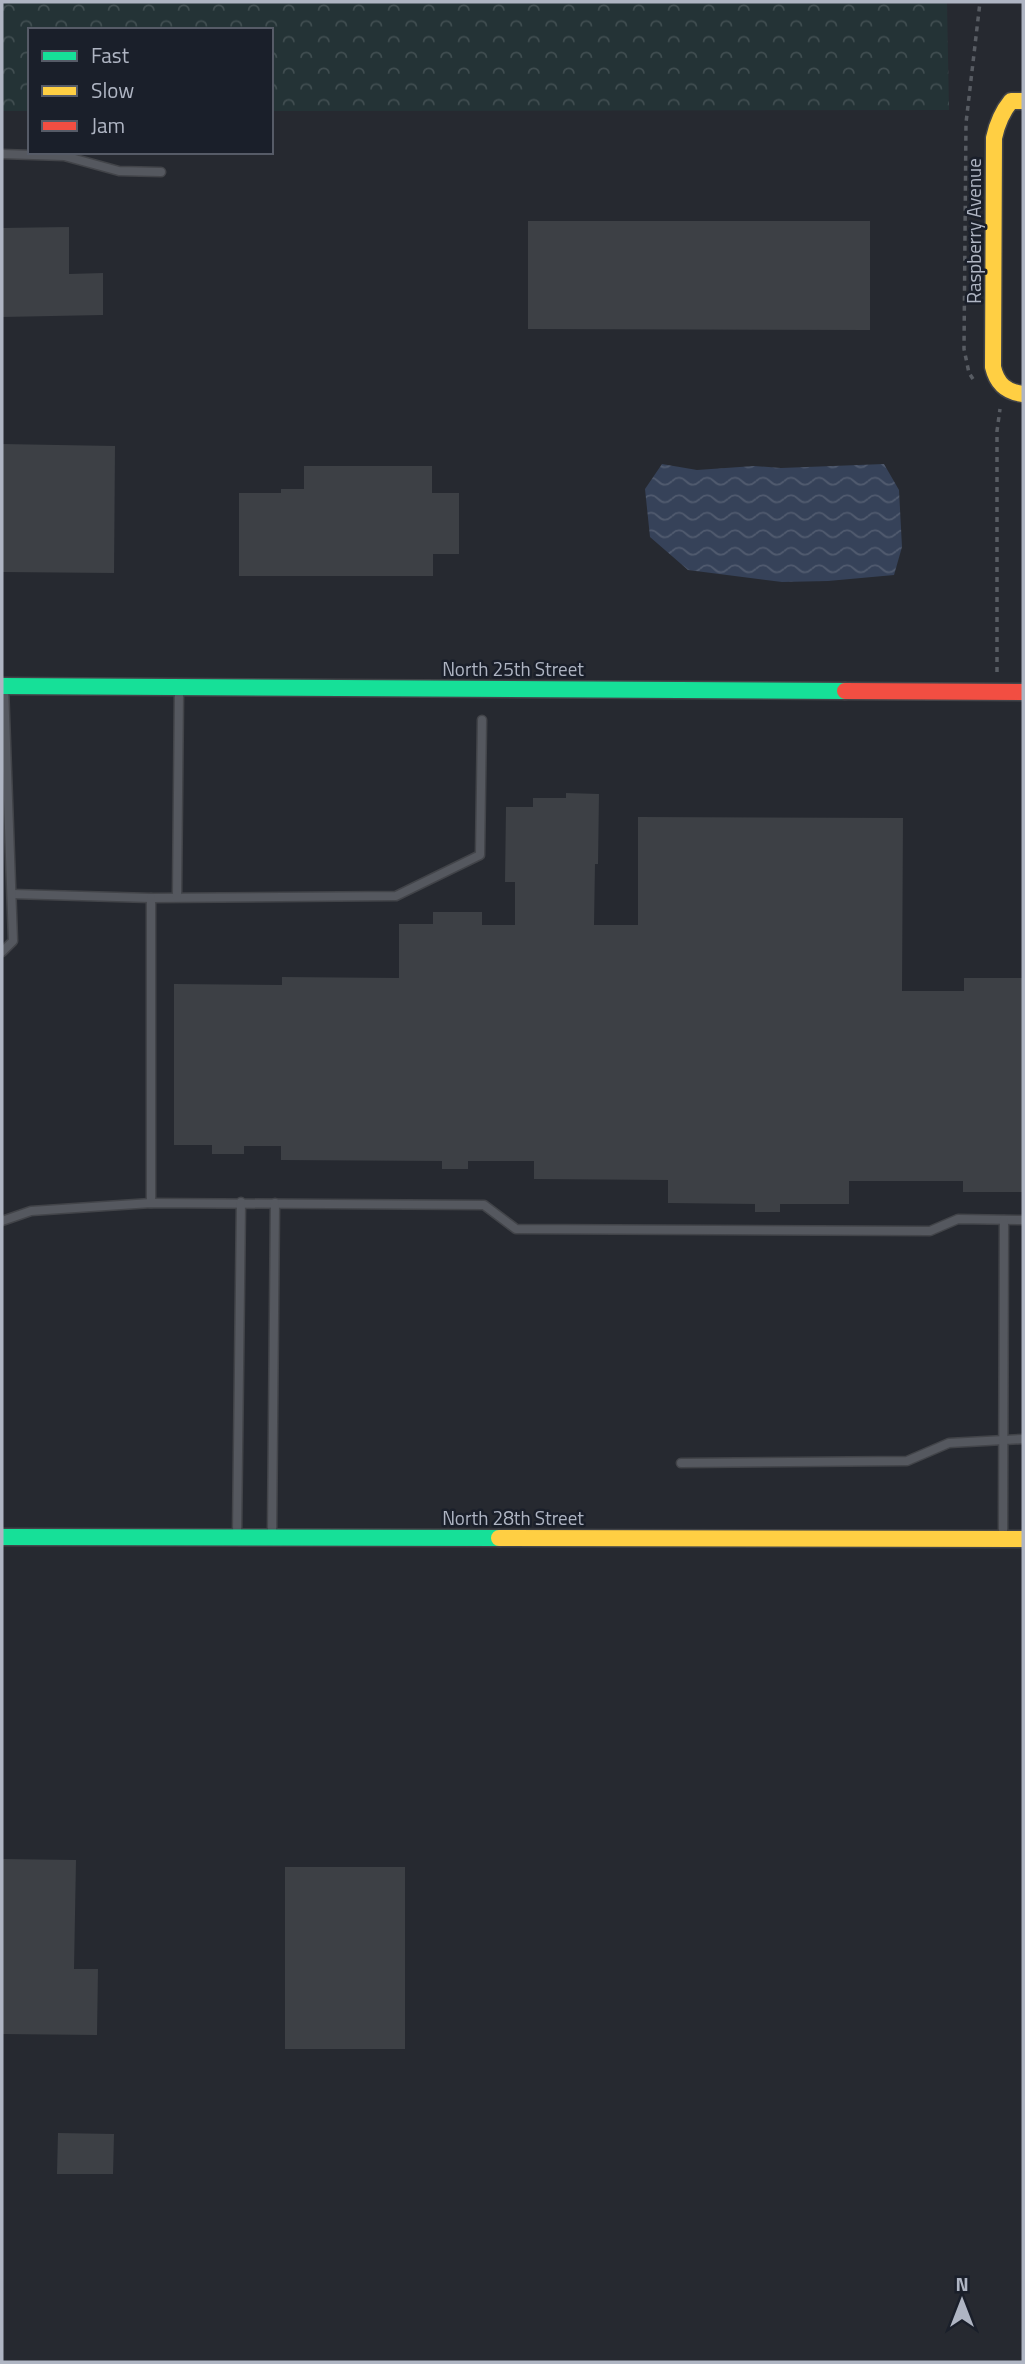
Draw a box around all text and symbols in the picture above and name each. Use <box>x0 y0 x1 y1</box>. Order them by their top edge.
legend <box>28 28 273 154</box>
text: Fast <box>91 39 130 71</box>
text: Slow <box>91 74 134 106</box>
text: Jam <box>91 109 125 141</box>
street label: Raspberry Avenue <box>959 158 988 304</box>
street label: North 25th Street <box>442 654 584 683</box>
street label: North 28th Street <box>442 1503 584 1532</box>
north arrow <box>927 2266 997 2336</box>
text: N <box>955 2269 969 2298</box>

